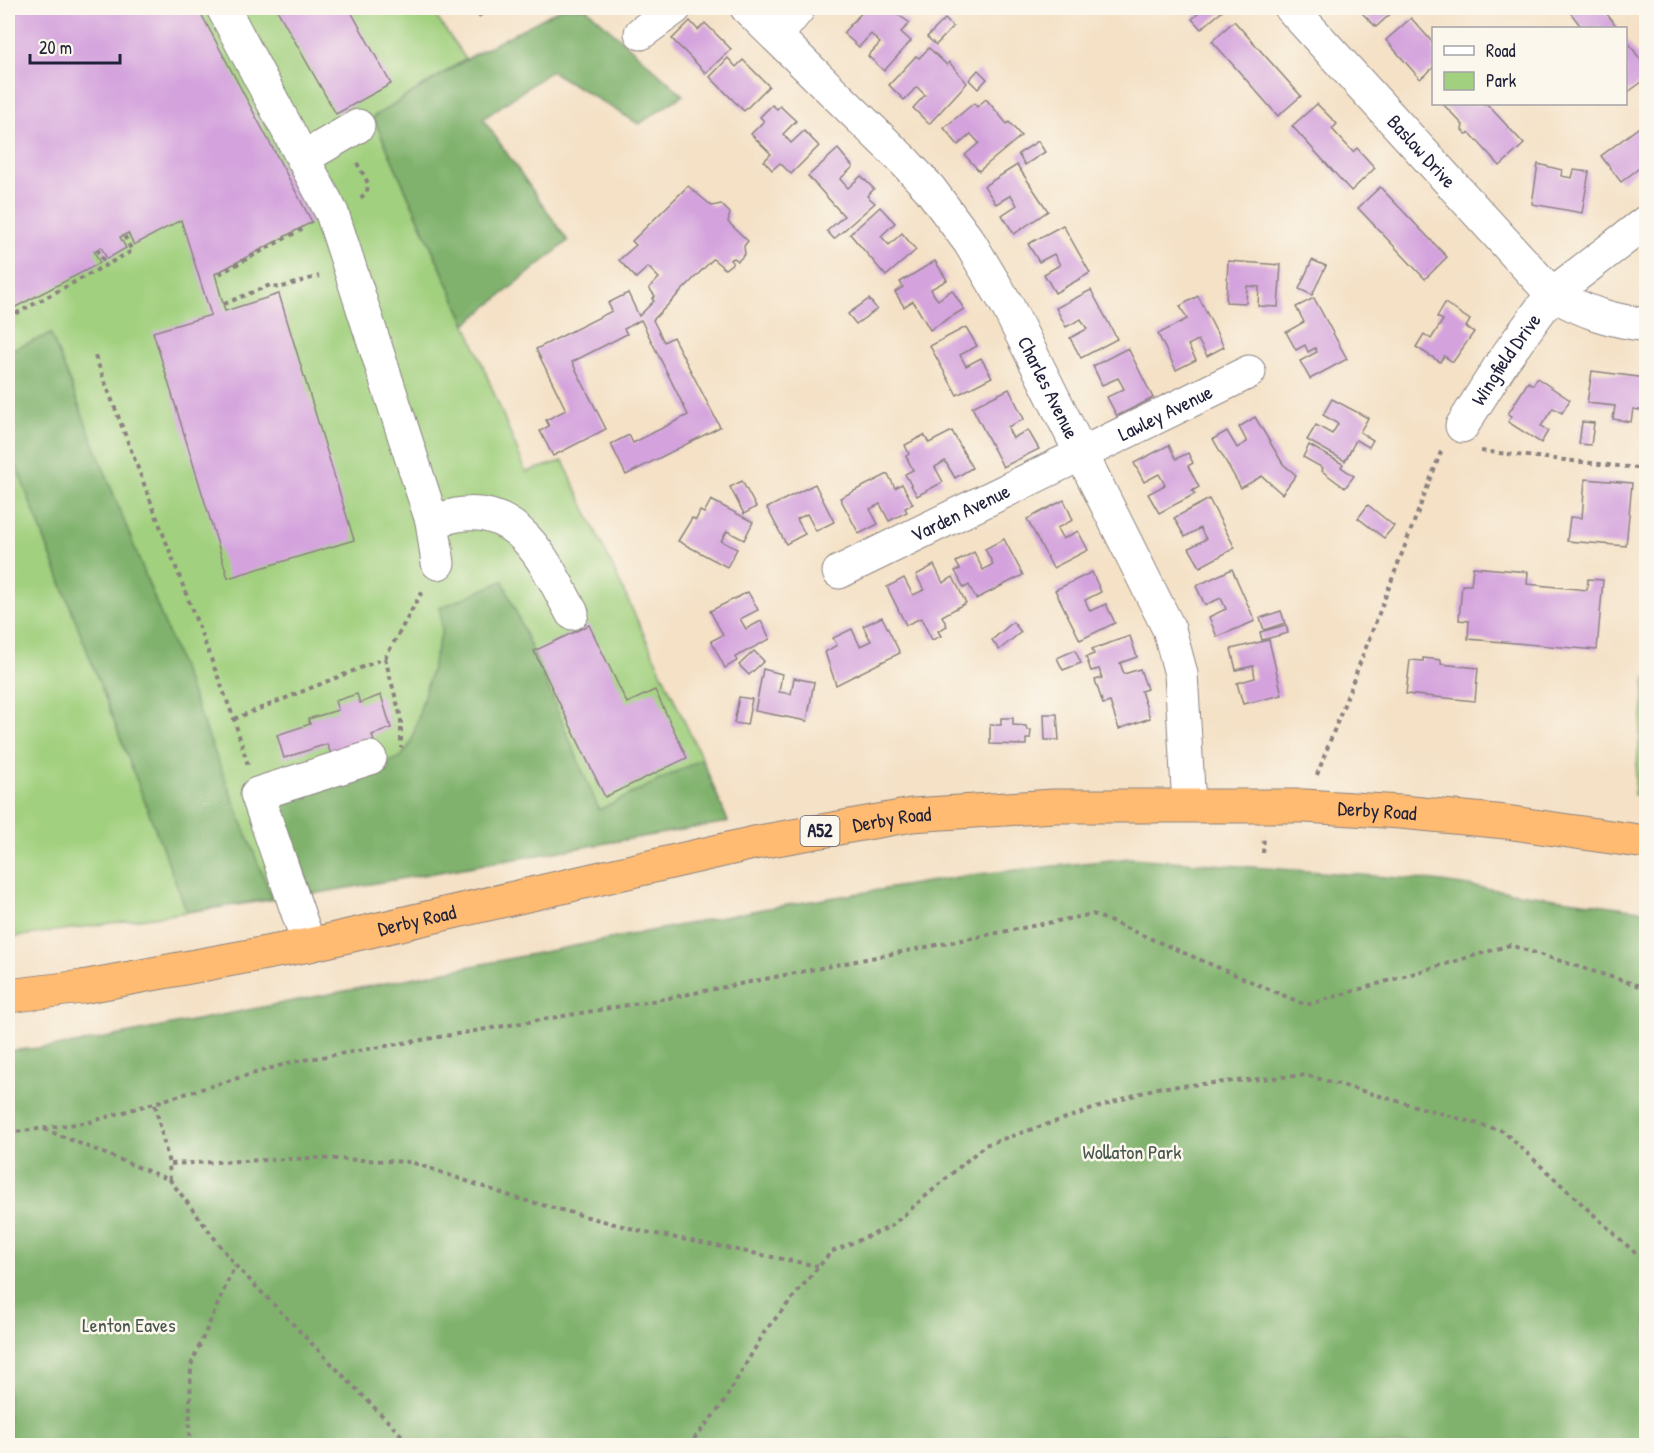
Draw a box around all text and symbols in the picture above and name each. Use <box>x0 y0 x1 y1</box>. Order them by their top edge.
scale bar <box>30 27 120 65</box>
legend <box>1432 27 1627 105</box>
text: 20 m <box>39 35 72 60</box>
text: Road <box>1486 38 1516 63</box>
text: Park <box>1486 68 1517 93</box>
street label: Baslow Drive <box>1382 108 1463 194</box>
street label: Wingfield Drive <box>1465 307 1547 410</box>
street label: Charles Avenue <box>1012 331 1086 443</box>
street label: Lawley Avenue <box>1113 378 1217 447</box>
street label: Varden Avenue <box>906 477 1014 548</box>
street label: Derby Road <box>1337 794 1418 826</box>
street label: Derby Road <box>850 800 932 838</box>
road number: A52 <box>800 816 840 846</box>
street label: Derby Road <box>375 898 459 942</box>
park label: Wollaton Park <box>1083 1138 1181 1165</box>
park label: Lenton Eaves <box>82 1311 176 1338</box>

